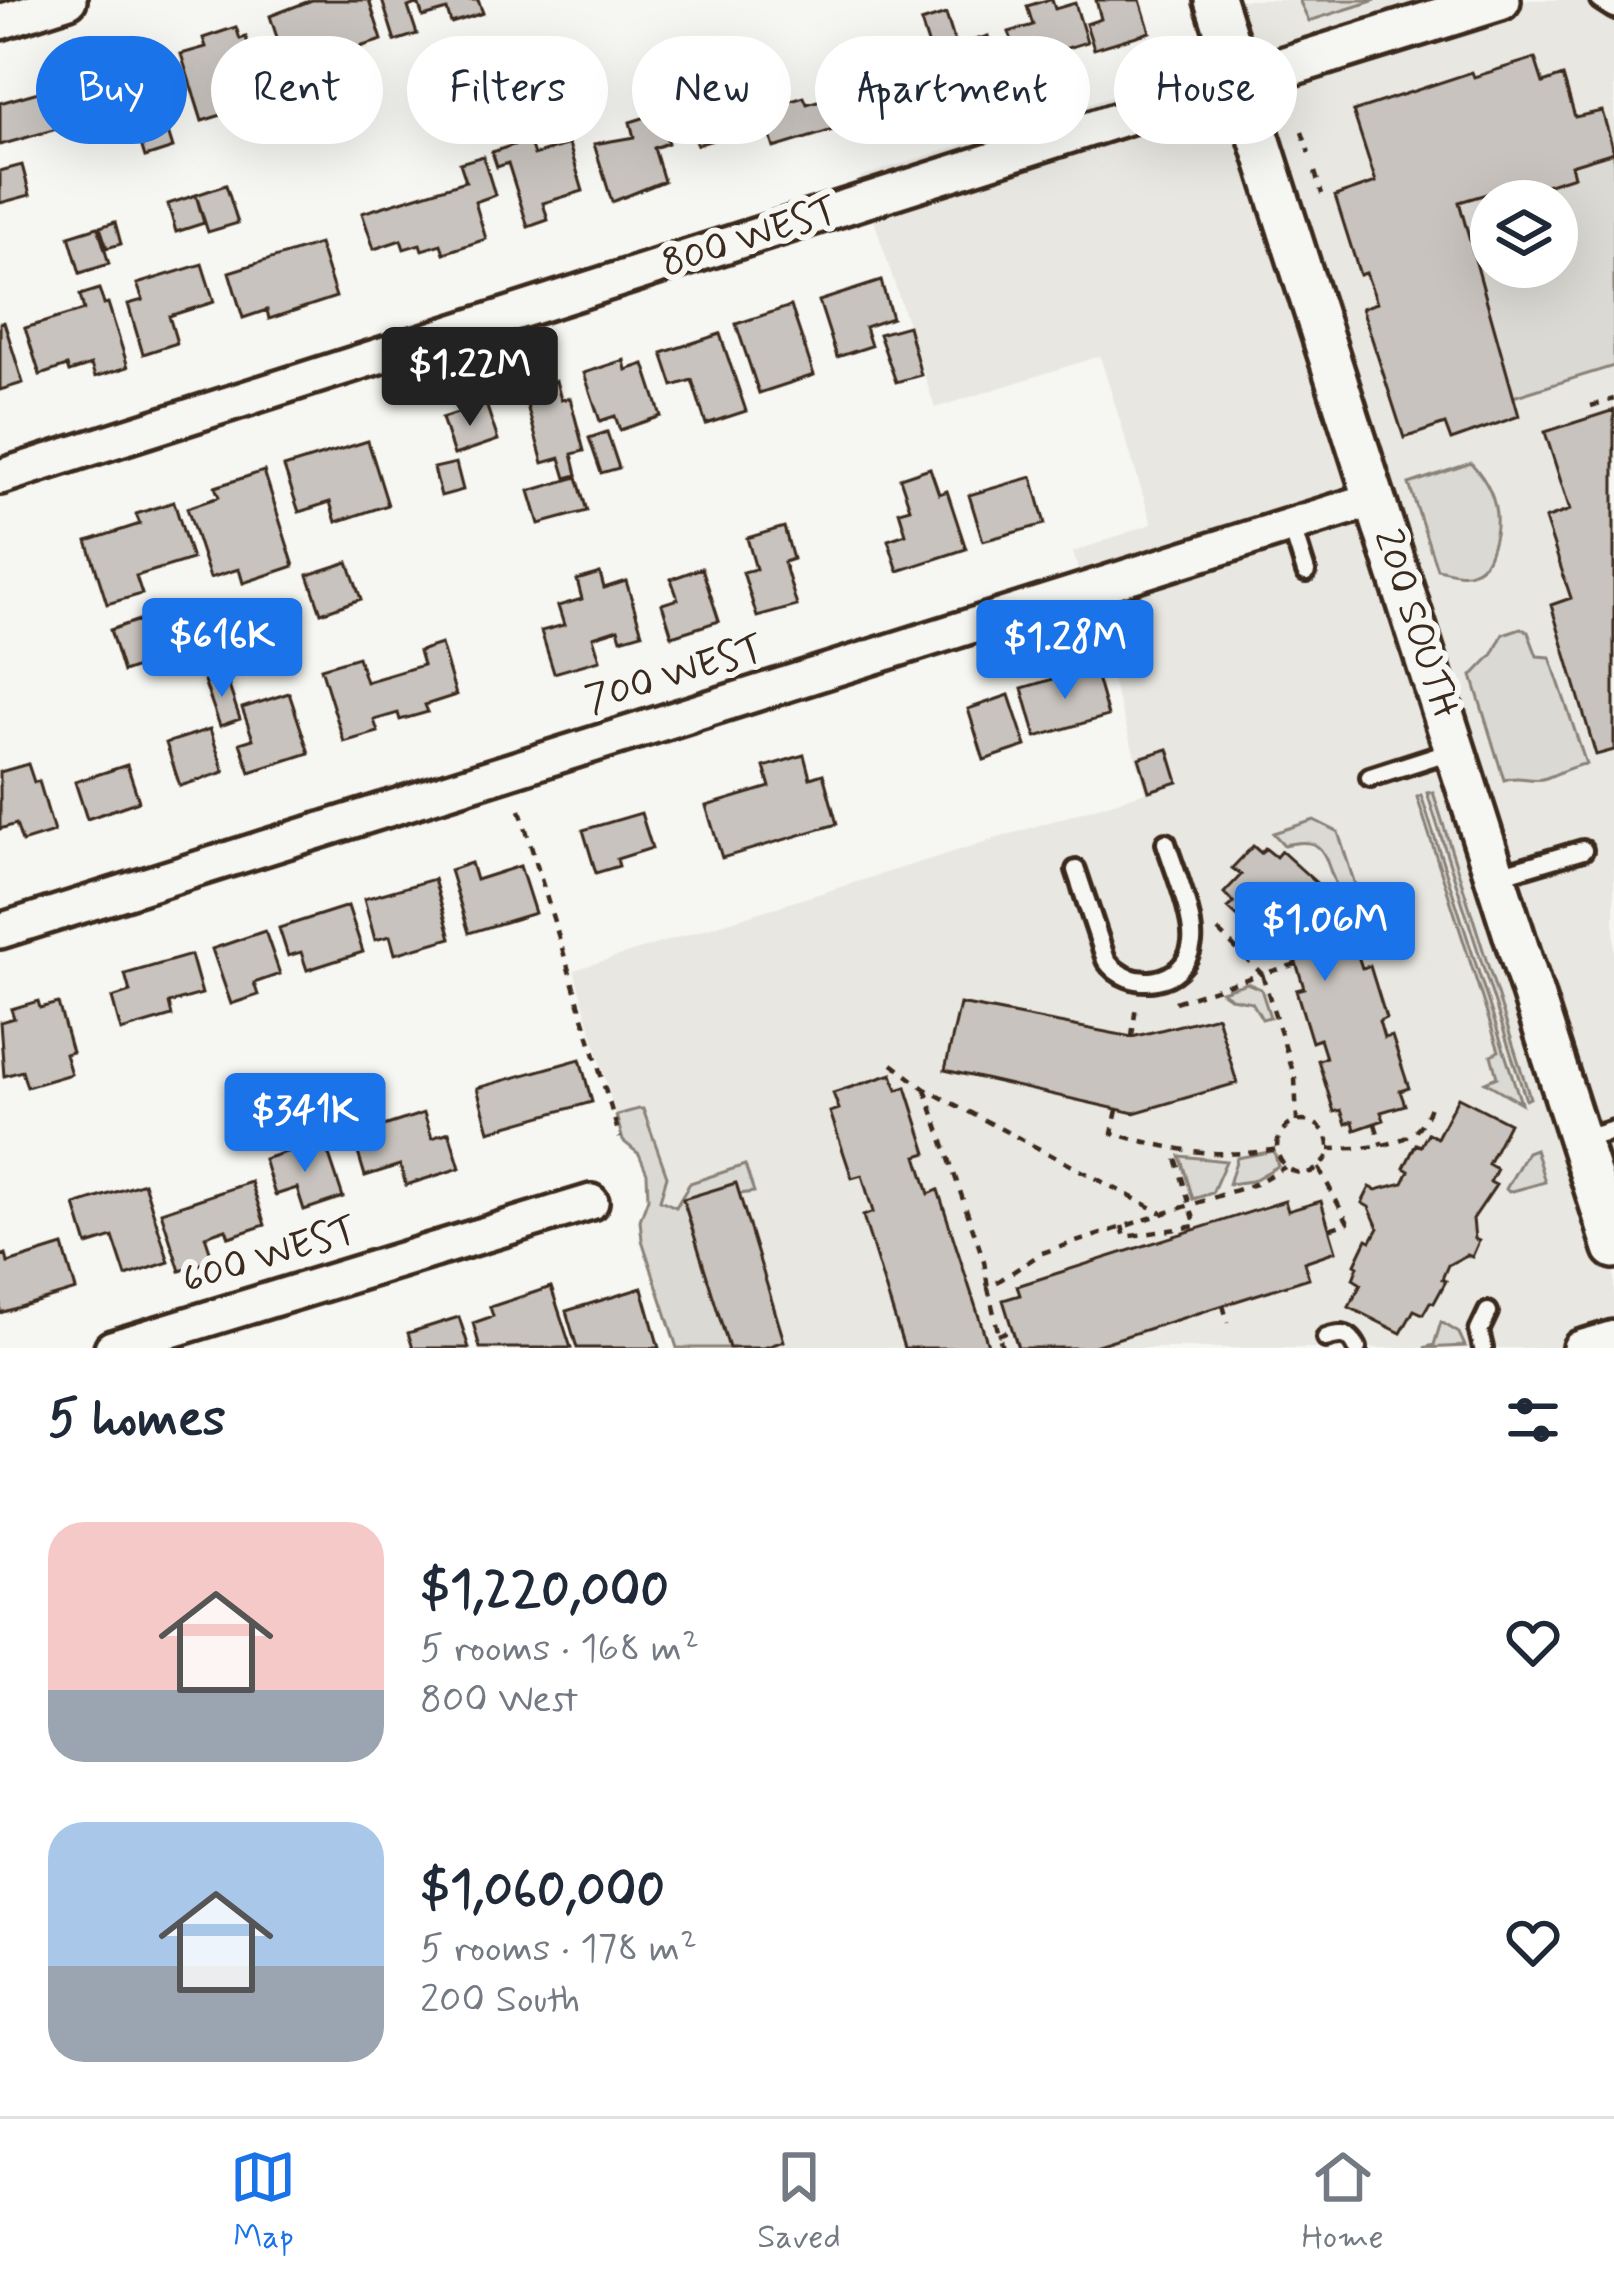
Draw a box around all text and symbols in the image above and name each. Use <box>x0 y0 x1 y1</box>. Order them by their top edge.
chip: Buy <box>36 36 187 144</box>
chip: Rent <box>211 36 383 144</box>
chip: Filters <box>407 36 608 144</box>
chip: New <box>632 36 791 144</box>
chip: Apartment <box>815 36 1090 144</box>
chip: House <box>1114 36 1297 144</box>
map controls <box>1470 180 1578 288</box>
button: layers <box>1470 180 1578 288</box>
street label: 800 WEST <box>655 186 845 290</box>
pin: $1.22M <box>372 327 568 429</box>
text: $1.22M <box>409 340 531 391</box>
street label: 200 SOUTH <box>1360 523 1470 725</box>
pin: $616K <box>138 598 306 700</box>
pin: $1.28M <box>967 600 1163 702</box>
text: $616K <box>169 611 275 662</box>
text: $1.28M <box>1003 613 1127 664</box>
street label: 700 WEST <box>579 624 771 726</box>
pin: $1.06M <box>1227 882 1423 984</box>
text: $1.06M <box>1262 895 1388 946</box>
pin: $341K <box>221 1073 389 1175</box>
text: $341K <box>252 1086 358 1137</box>
street label: 600 WEST <box>176 1205 364 1307</box>
text: 5 homes <box>48 1387 226 1453</box>
icon: filters <box>1500 1387 1566 1453</box>
text: $1,220,000 <box>420 1558 669 1624</box>
icon: home <box>144 1570 288 1714</box>
icon: heart <box>1500 1609 1566 1675</box>
text: 5 rooms · 168 m² <box>420 1624 699 1675</box>
text: 800 West <box>420 1675 578 1726</box>
text: $1,060,000 <box>420 1858 665 1924</box>
icon: home <box>144 1870 288 2014</box>
icon: heart <box>1500 1909 1566 1975</box>
text: 5 rooms · 178 m² <box>420 1924 697 1975</box>
text: 200 South <box>420 1975 580 2026</box>
tab: Map <box>230 2144 296 2260</box>
tab: Saved <box>757 2144 841 2260</box>
tab: Home <box>1302 2144 1384 2260</box>

